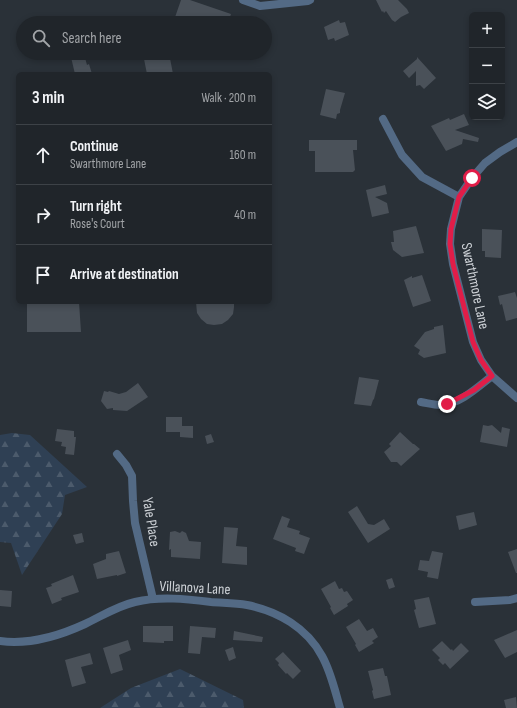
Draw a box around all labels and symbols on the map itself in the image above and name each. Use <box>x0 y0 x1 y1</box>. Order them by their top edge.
route start <box>463 169 481 187</box>
street label: Swarthmore Lane <box>457 241 493 331</box>
route end <box>438 395 456 413</box>
street label: Yale Place <box>138 496 164 548</box>
street label: Villanova Lane <box>159 577 231 599</box>

